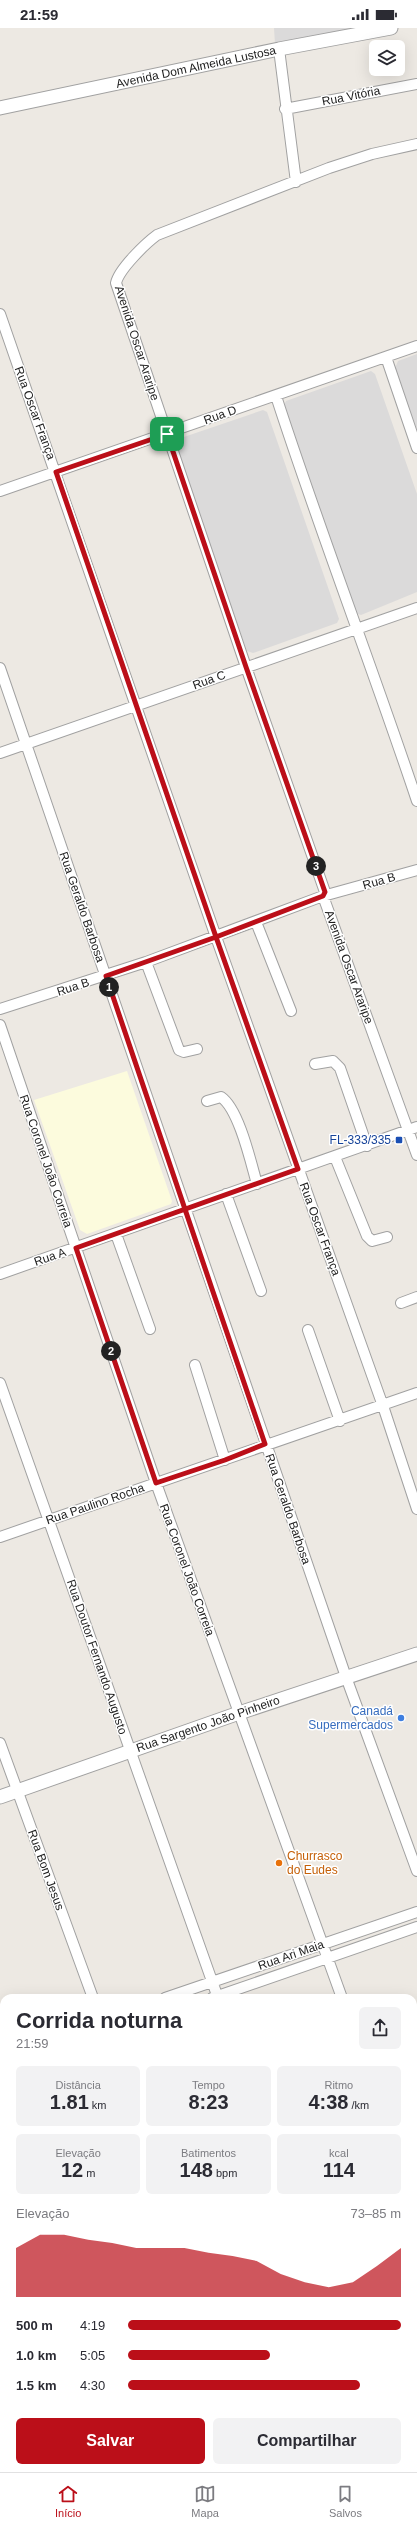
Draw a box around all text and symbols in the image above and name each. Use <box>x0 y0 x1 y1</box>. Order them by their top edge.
text: 21:59 <box>20 6 58 23</box>
map controls <box>369 40 405 76</box>
button: layers <box>369 40 405 76</box>
street label: Avenida Dom Almeida Lustosa <box>115 43 278 91</box>
street label: Rua Vitória <box>321 83 382 109</box>
street label: Avenida Oscar Araripe <box>112 284 162 402</box>
street label: Rua Oscar França <box>12 365 58 462</box>
street label: Rua D <box>202 402 239 427</box>
pin <box>150 417 184 451</box>
icon: arrive <box>156 423 178 445</box>
street label: Rua C <box>191 667 228 692</box>
street label: Rua Geraldo Barbosa <box>56 850 108 964</box>
pin: 3 <box>306 856 326 876</box>
text: 3 <box>313 860 319 872</box>
street label: Rua B <box>361 870 397 892</box>
street label: Avenida Oscar Araripe <box>322 908 376 1026</box>
street label: Rua B <box>55 975 91 999</box>
pin: 1 <box>99 977 119 997</box>
text: 1 <box>106 981 112 993</box>
street label: Rua Coronel João Correia <box>17 1093 75 1229</box>
place label: FL-333/335 <box>330 1133 391 1147</box>
marker: FL-333/335 <box>394 1135 404 1145</box>
street label: Rua Oscar França <box>297 1181 343 1278</box>
street label: Rua A <box>32 1245 68 1269</box>
pin: 2 <box>101 1341 121 1361</box>
text: 2 <box>108 1345 114 1357</box>
street label: Rua Geraldo Barbosa <box>262 1452 314 1566</box>
street label: Rua Paulino Rocha <box>44 1480 146 1527</box>
street label: Rua Coronel João Correia <box>157 1502 218 1638</box>
street label: Rua Doutor Fernando Augusto <box>64 1578 130 1737</box>
street label: Rua Sargento João Pinheiro <box>134 1693 282 1755</box>
place label: Canadá Supermercados <box>308 1704 393 1732</box>
marker: Canadá Supermercados <box>396 1713 406 1723</box>
street label: Rua Bom Jesus <box>25 1828 67 1912</box>
place label: Churrasco do Eudes <box>287 1849 343 1877</box>
marker: Churrasco do Eudes <box>274 1858 284 1868</box>
street label: Rua Ari Maia <box>256 1937 326 1973</box>
button: share <box>359 2007 401 2049</box>
text: Corrida noturna <box>16 2008 182 2033</box>
text: 21:59 <box>16 2036 49 2051</box>
text: Distância <box>56 2079 101 2091</box>
text: Tempo <box>192 2079 225 2091</box>
text: Ritmo <box>324 2079 353 2091</box>
text: 1.81 <box>50 2091 89 2113</box>
text: 8:23 <box>188 2091 229 2113</box>
text: 4:38 <box>308 2091 348 2113</box>
text: km <box>89 2099 107 2111</box>
text: /km <box>348 2099 369 2111</box>
text: Elevação <box>56 2147 101 2159</box>
text: Batimentos <box>181 2147 236 2159</box>
text: kcal <box>329 2147 349 2159</box>
text: 12 <box>61 2159 83 2181</box>
text: 148 <box>180 2159 213 2181</box>
text: 114 <box>323 2159 355 2181</box>
text: m <box>83 2167 95 2179</box>
text: bpm <box>213 2167 237 2179</box>
text: Elevação <box>16 2206 69 2221</box>
text: 73–85 m <box>350 2206 401 2221</box>
text: 500 m <box>16 2318 53 2333</box>
text: 4:19 <box>80 2318 105 2333</box>
text: 1.0 km <box>16 2348 56 2363</box>
text: 5:05 <box>80 2348 105 2363</box>
text: 1.5 km <box>16 2378 56 2393</box>
text: 4:30 <box>80 2378 105 2393</box>
button: Salvar <box>16 2418 205 2464</box>
button: Compartilhar <box>213 2418 401 2464</box>
tab: Início <box>55 2483 81 2519</box>
tab: Mapa <box>191 2483 219 2519</box>
tab: Salvos <box>329 2483 362 2519</box>

